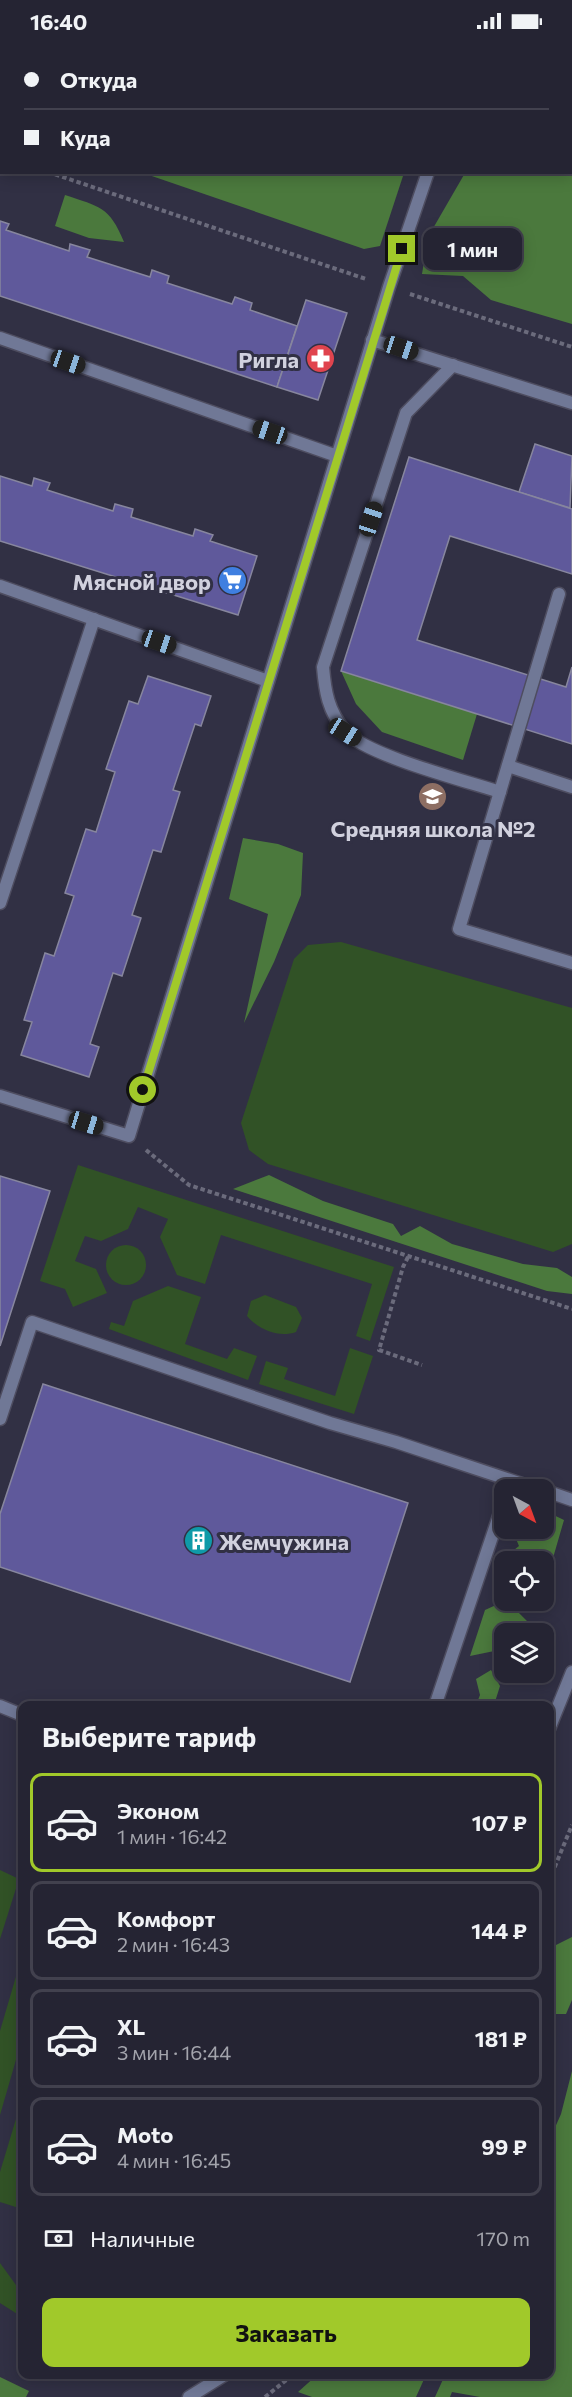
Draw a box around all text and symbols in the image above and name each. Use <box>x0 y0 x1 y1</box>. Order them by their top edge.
text: 16:40 <box>30 8 87 35</box>
text: Откуда <box>60 66 137 93</box>
text: Куда <box>60 124 110 151</box>
callout: 1 мин <box>423 228 522 270</box>
route end <box>388 235 415 262</box>
text: 1 мин <box>447 237 498 261</box>
car <box>381 334 421 362</box>
pharmacy icon: Ригла <box>304 343 336 375</box>
place label: Ригла <box>238 346 299 373</box>
car <box>48 348 88 376</box>
car <box>250 418 290 446</box>
car <box>357 499 385 539</box>
supermarket icon: Мясной двор <box>216 565 248 597</box>
place label: Мясной двор <box>72 568 211 595</box>
car <box>139 628 179 656</box>
car <box>325 715 365 749</box>
school or university icon: Средняя школа №2 <box>417 780 449 812</box>
place label: Средняя школа №2 <box>330 815 536 842</box>
route start <box>129 1076 156 1103</box>
car <box>66 1109 106 1137</box>
north arrow <box>494 1479 554 1539</box>
map controls <box>494 1479 554 1683</box>
building icon: Жемчужина <box>182 1525 214 1557</box>
place label: Жемчужина <box>219 1528 349 1555</box>
button: locate <box>494 1551 554 1611</box>
button: layers <box>494 1623 554 1683</box>
text: Выберите тариф <box>42 1720 256 1753</box>
icon: car <box>45 1796 99 1850</box>
text: Эконом <box>117 1797 199 1824</box>
text: 107 ₽ <box>472 1809 527 1836</box>
text: 1 мин · 16:42 <box>117 1824 227 1848</box>
icon: car <box>45 1904 99 1958</box>
text: Комфорт <box>117 1905 215 1932</box>
text: 144 ₽ <box>471 1917 527 1944</box>
text: 2 мин · 16:43 <box>117 1932 230 1956</box>
icon: car <box>45 2012 99 2066</box>
text: XL <box>117 2013 145 2040</box>
text: 181 ₽ <box>475 2025 527 2052</box>
text: 3 мин · 16:44 <box>117 2040 231 2064</box>
icon: car <box>45 2120 99 2174</box>
text: Moto <box>117 2121 173 2148</box>
text: 99 ₽ <box>481 2133 527 2160</box>
text: 4 мин · 16:45 <box>117 2148 231 2172</box>
icon: cash <box>42 2222 75 2255</box>
text: Наличные <box>90 2225 195 2252</box>
text: 170 m <box>477 2226 530 2250</box>
button: Заказать <box>42 2298 530 2367</box>

